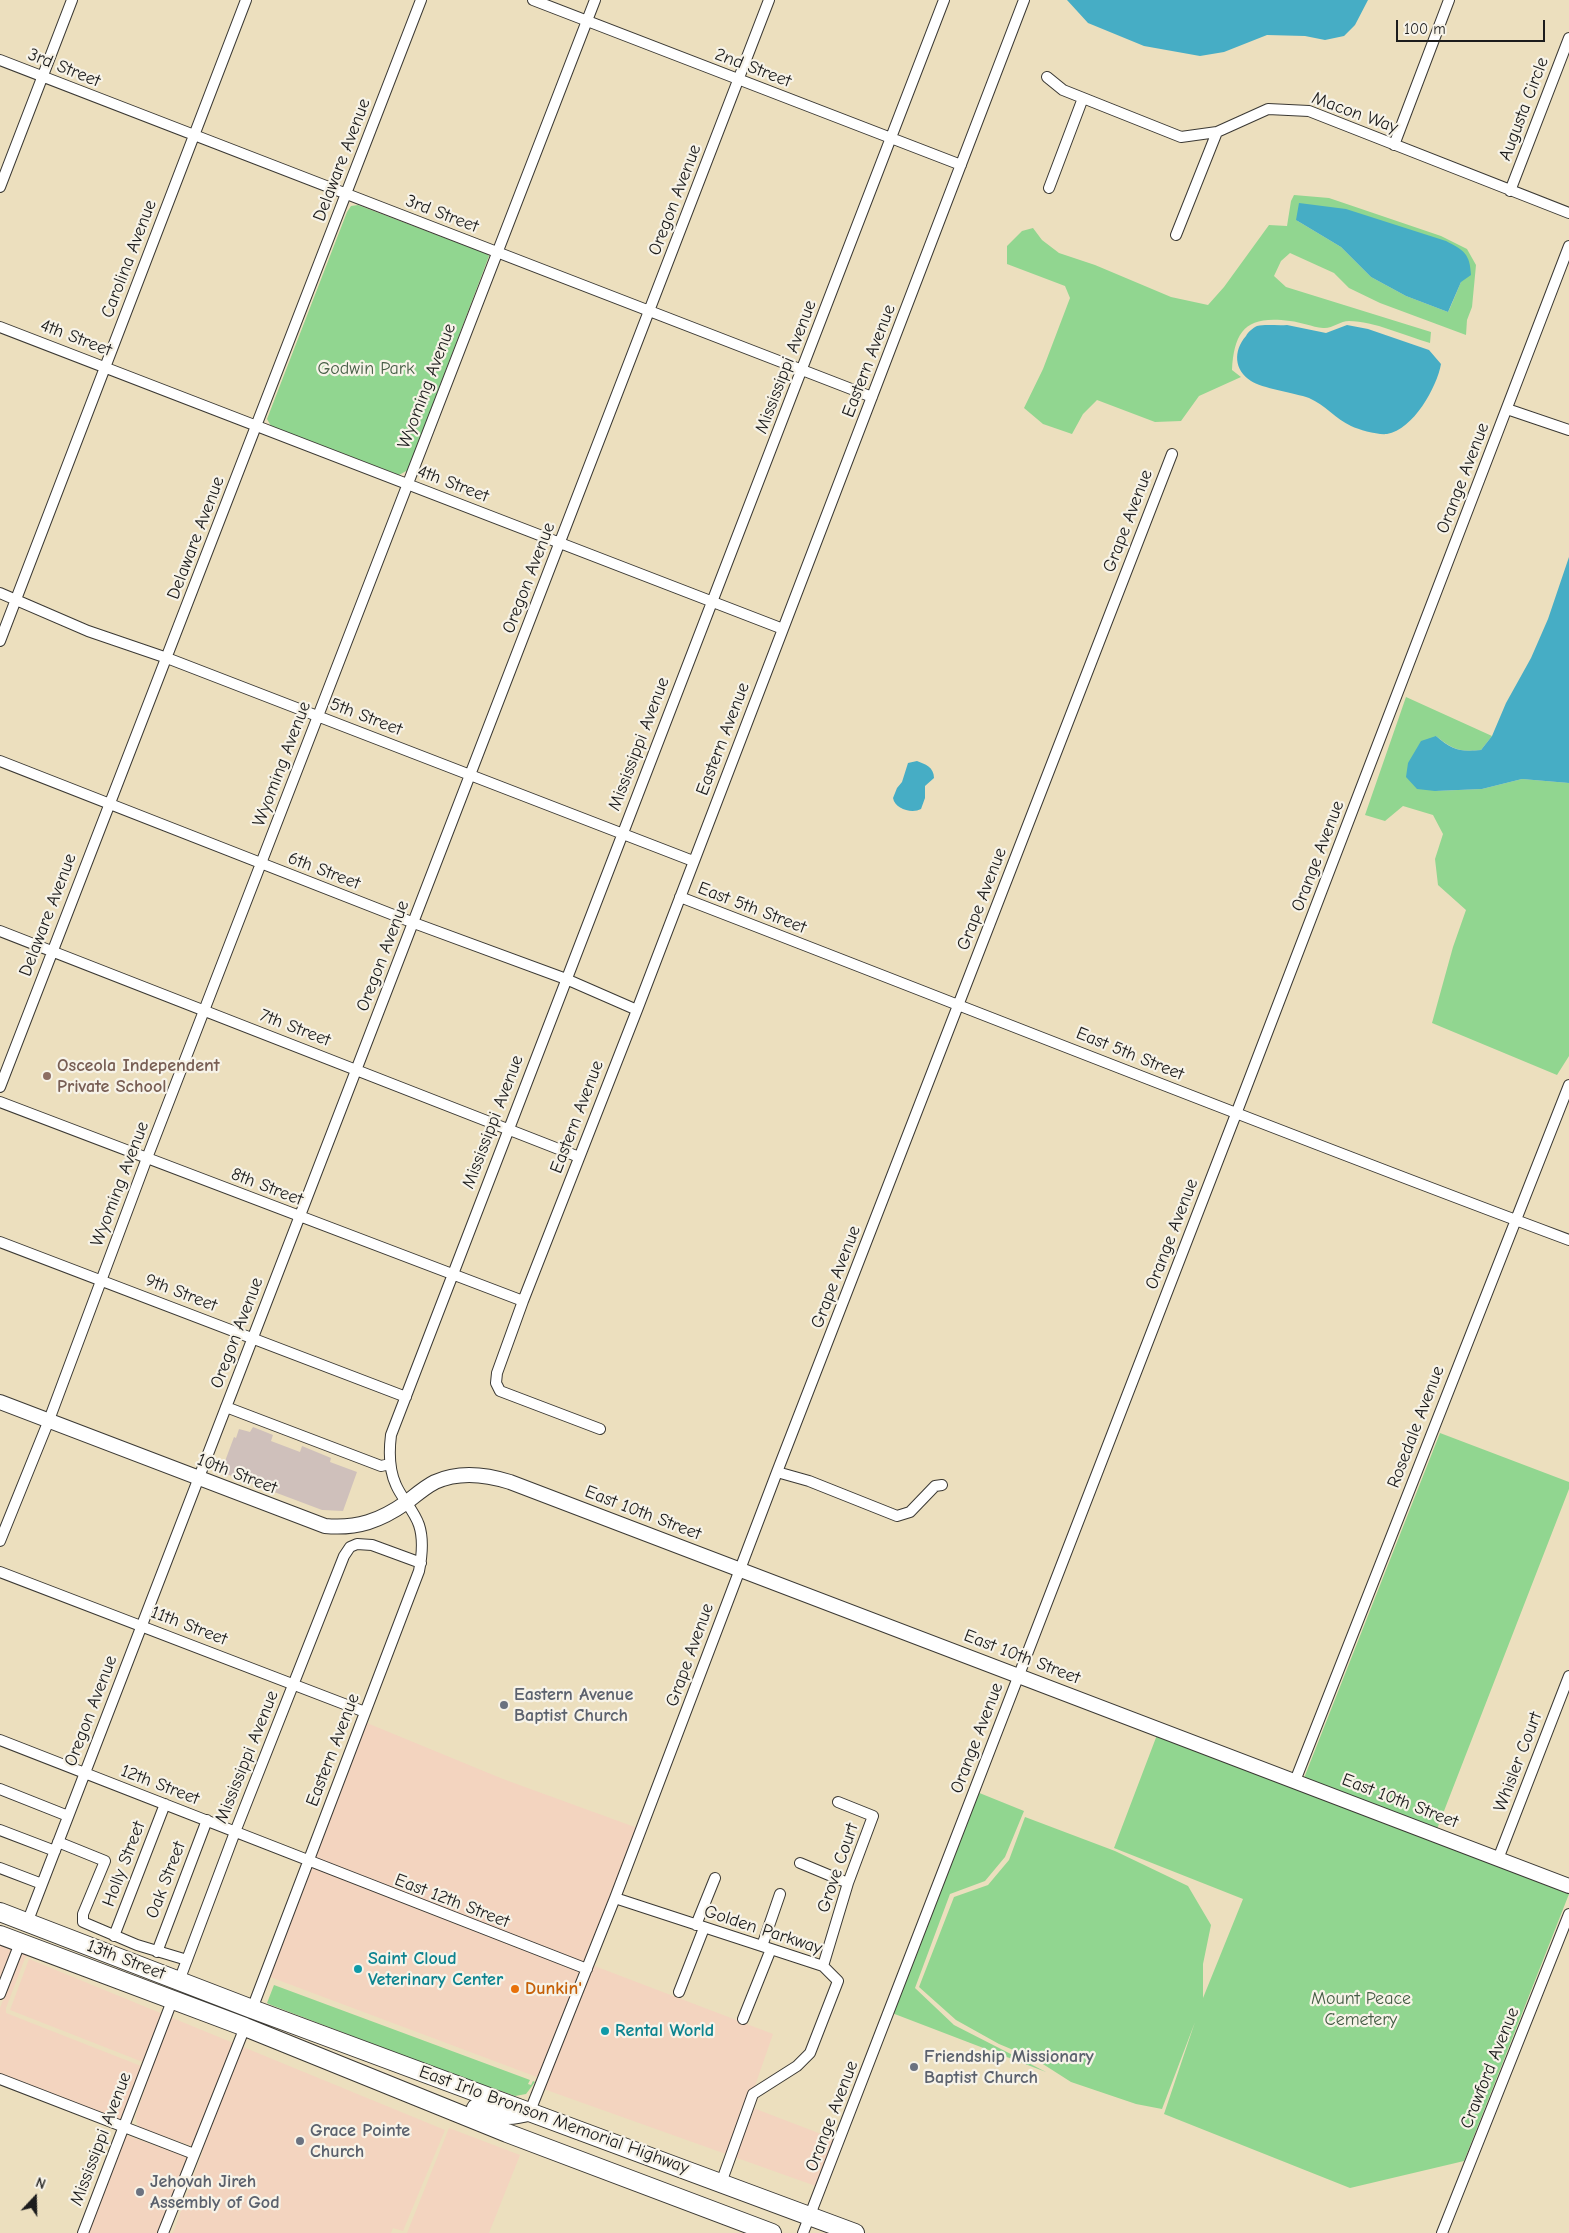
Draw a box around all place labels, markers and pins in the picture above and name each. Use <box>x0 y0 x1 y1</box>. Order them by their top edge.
place label: Osceola Independent Private School <box>57 1055 220 1098</box>
marker: Osceola Independent Private School <box>41 1070 53 1082</box>
place label: Eastern Avenue Baptist Church <box>514 1684 633 1726</box>
marker: Eastern Avenue Baptist Church <box>498 1699 510 1711</box>
place label: Saint Cloud Veterinary Center <box>368 1948 503 1990</box>
marker: Saint Cloud Veterinary Center <box>352 1963 364 1975</box>
place label: Dunkin' <box>525 1978 582 2000</box>
marker: Dunkin' <box>509 1983 521 1995</box>
place label: Rental World <box>615 2020 714 2042</box>
marker: Rental World <box>599 2025 611 2037</box>
place label: Friendship Missionary Baptist Church <box>924 2046 1094 2088</box>
marker: Friendship Missionary Baptist Church <box>908 2061 920 2073</box>
place label: Grace Pointe Church <box>310 2120 410 2162</box>
marker: Grace Pointe Church <box>294 2135 306 2147</box>
place label: Jehovah Jireh Assembly of God <box>150 2171 280 2214</box>
marker: Jehovah Jireh Assembly of God <box>134 2186 146 2198</box>

